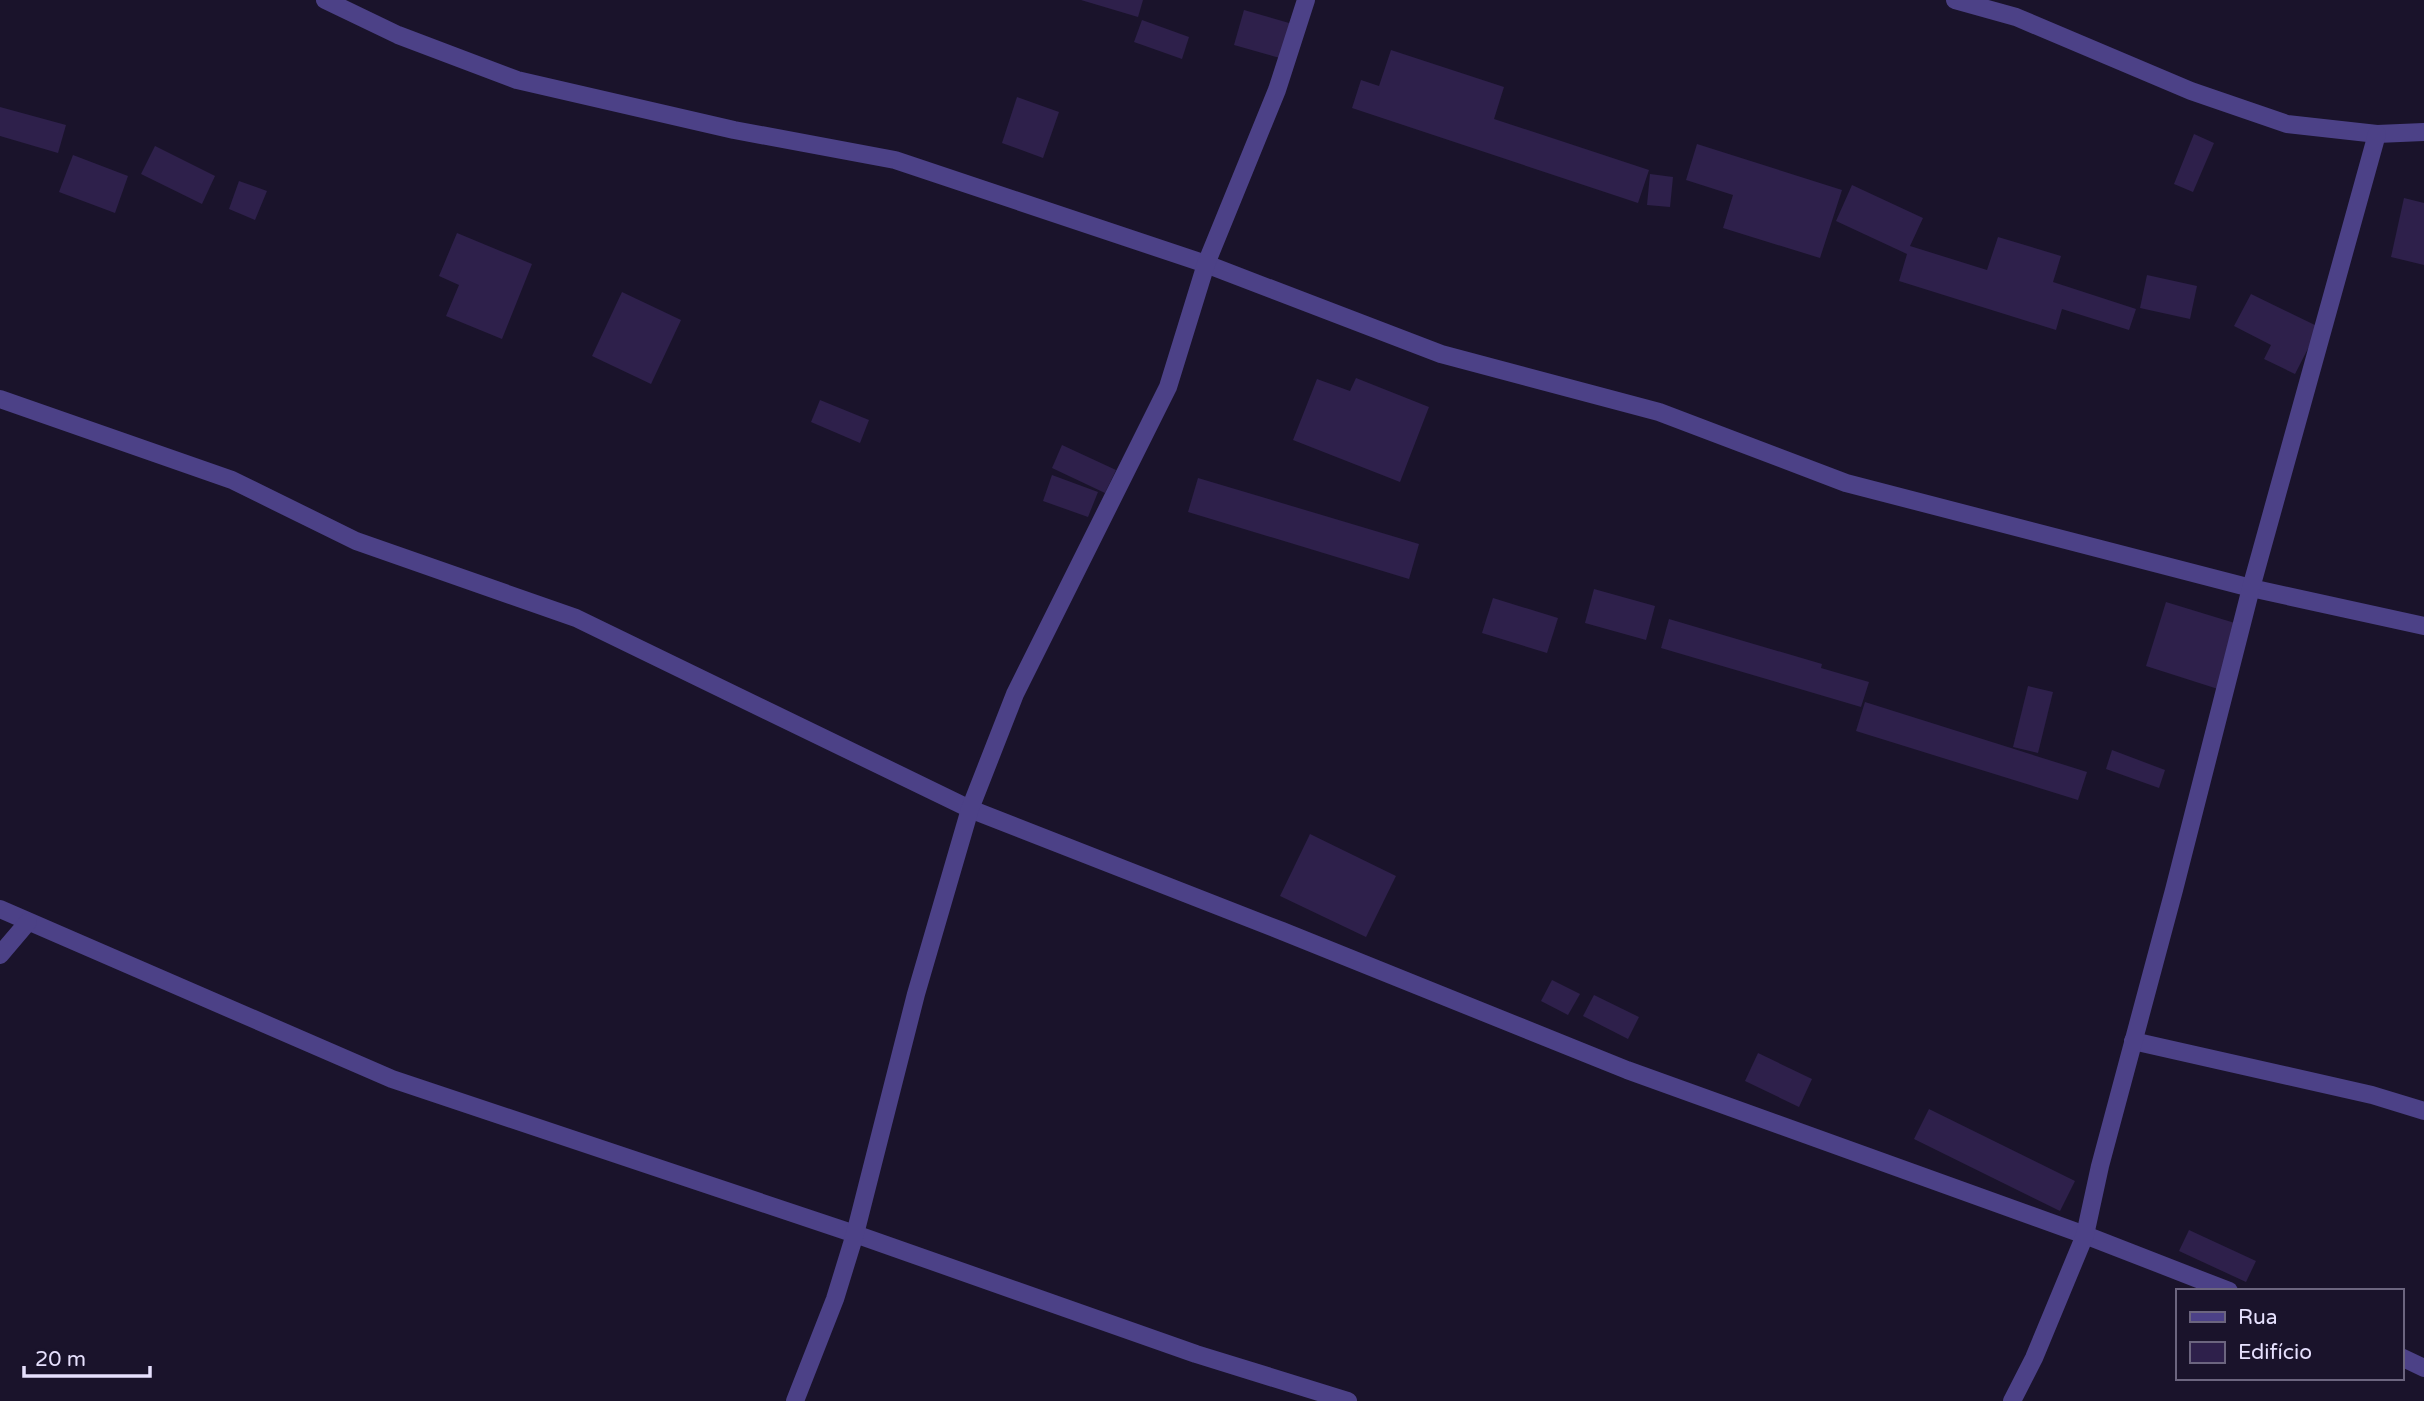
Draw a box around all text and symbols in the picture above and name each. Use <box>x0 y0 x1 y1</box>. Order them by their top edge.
legend <box>2176 1289 2403 1380</box>
text: Rua <box>2238 1305 2278 1330</box>
scale bar <box>24 1334 150 1378</box>
text: Edifício <box>2238 1340 2312 1365</box>
text: 20 m <box>35 1347 86 1372</box>

